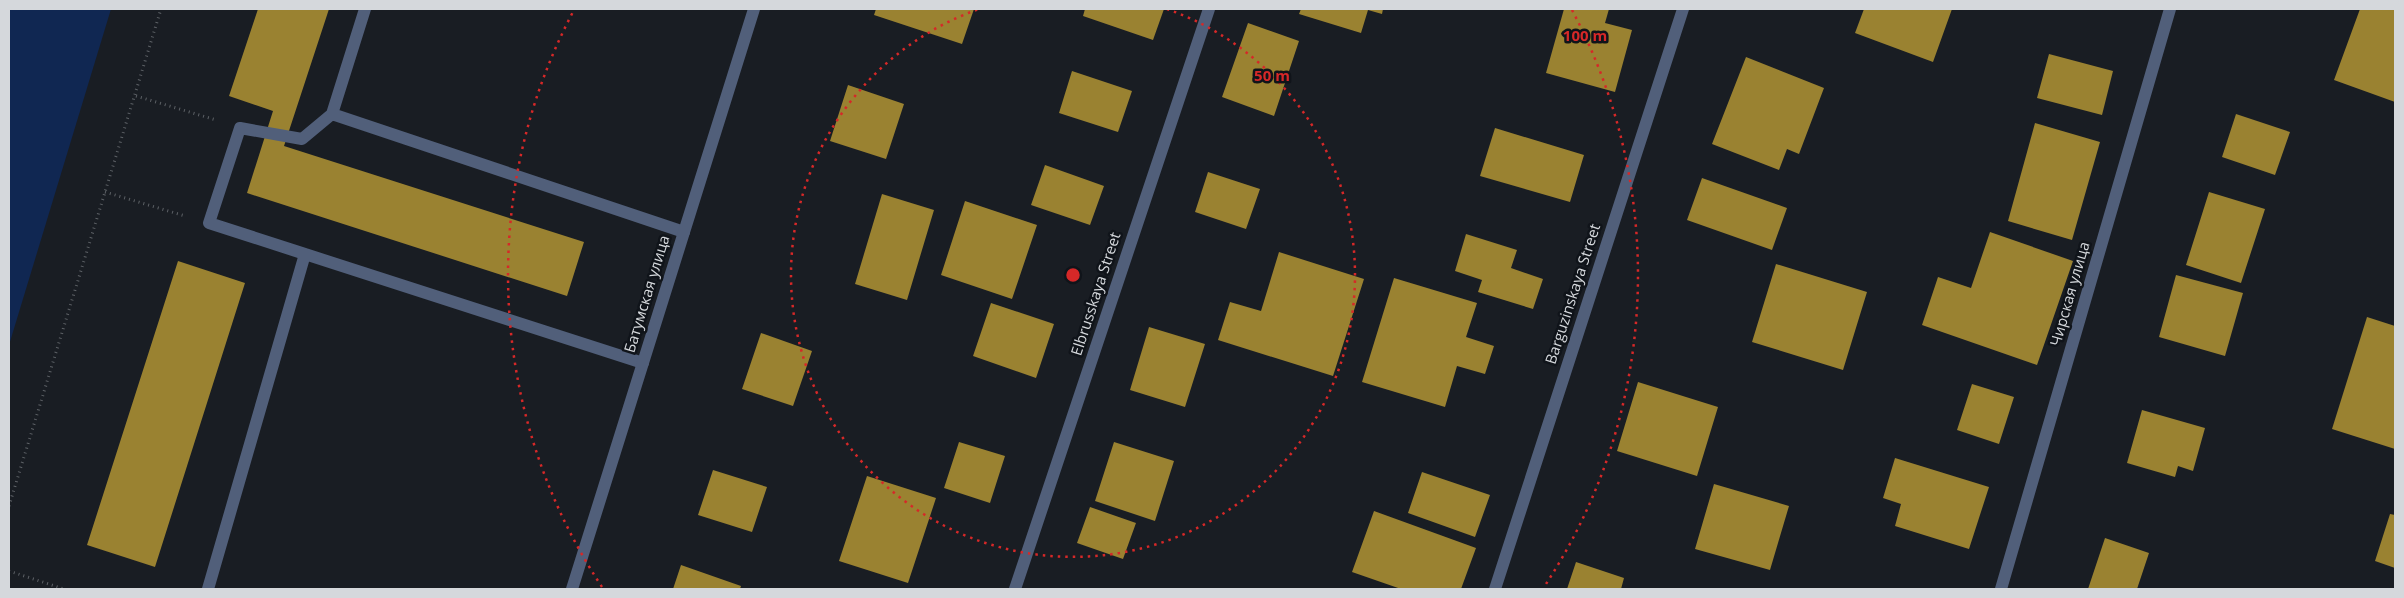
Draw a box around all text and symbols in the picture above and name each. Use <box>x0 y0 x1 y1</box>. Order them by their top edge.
text: 100 m <box>1563 25 1607 45</box>
text: 50 m <box>1254 65 1290 85</box>
street label: Barguzinskaya Street <box>1540 221 1604 366</box>
street label: Elbrusskaya Street <box>1066 229 1124 358</box>
street label: Батумская улица <box>619 232 673 355</box>
street label: Чирская улица <box>2045 239 2094 348</box>
centre of rings <box>1064 266 1082 284</box>

